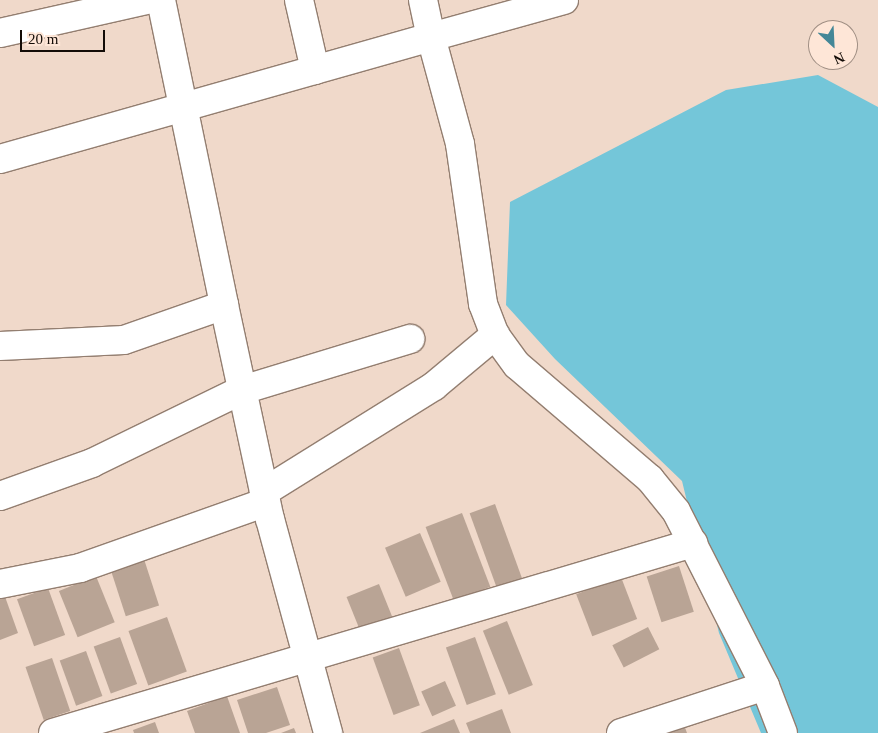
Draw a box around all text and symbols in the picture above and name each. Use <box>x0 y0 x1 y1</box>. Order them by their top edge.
scale bar <box>22 20 108 52</box>
north arrow <box>808 20 858 70</box>
text: 20 m <box>28 31 58 47</box>
text: N <box>831 49 847 67</box>

